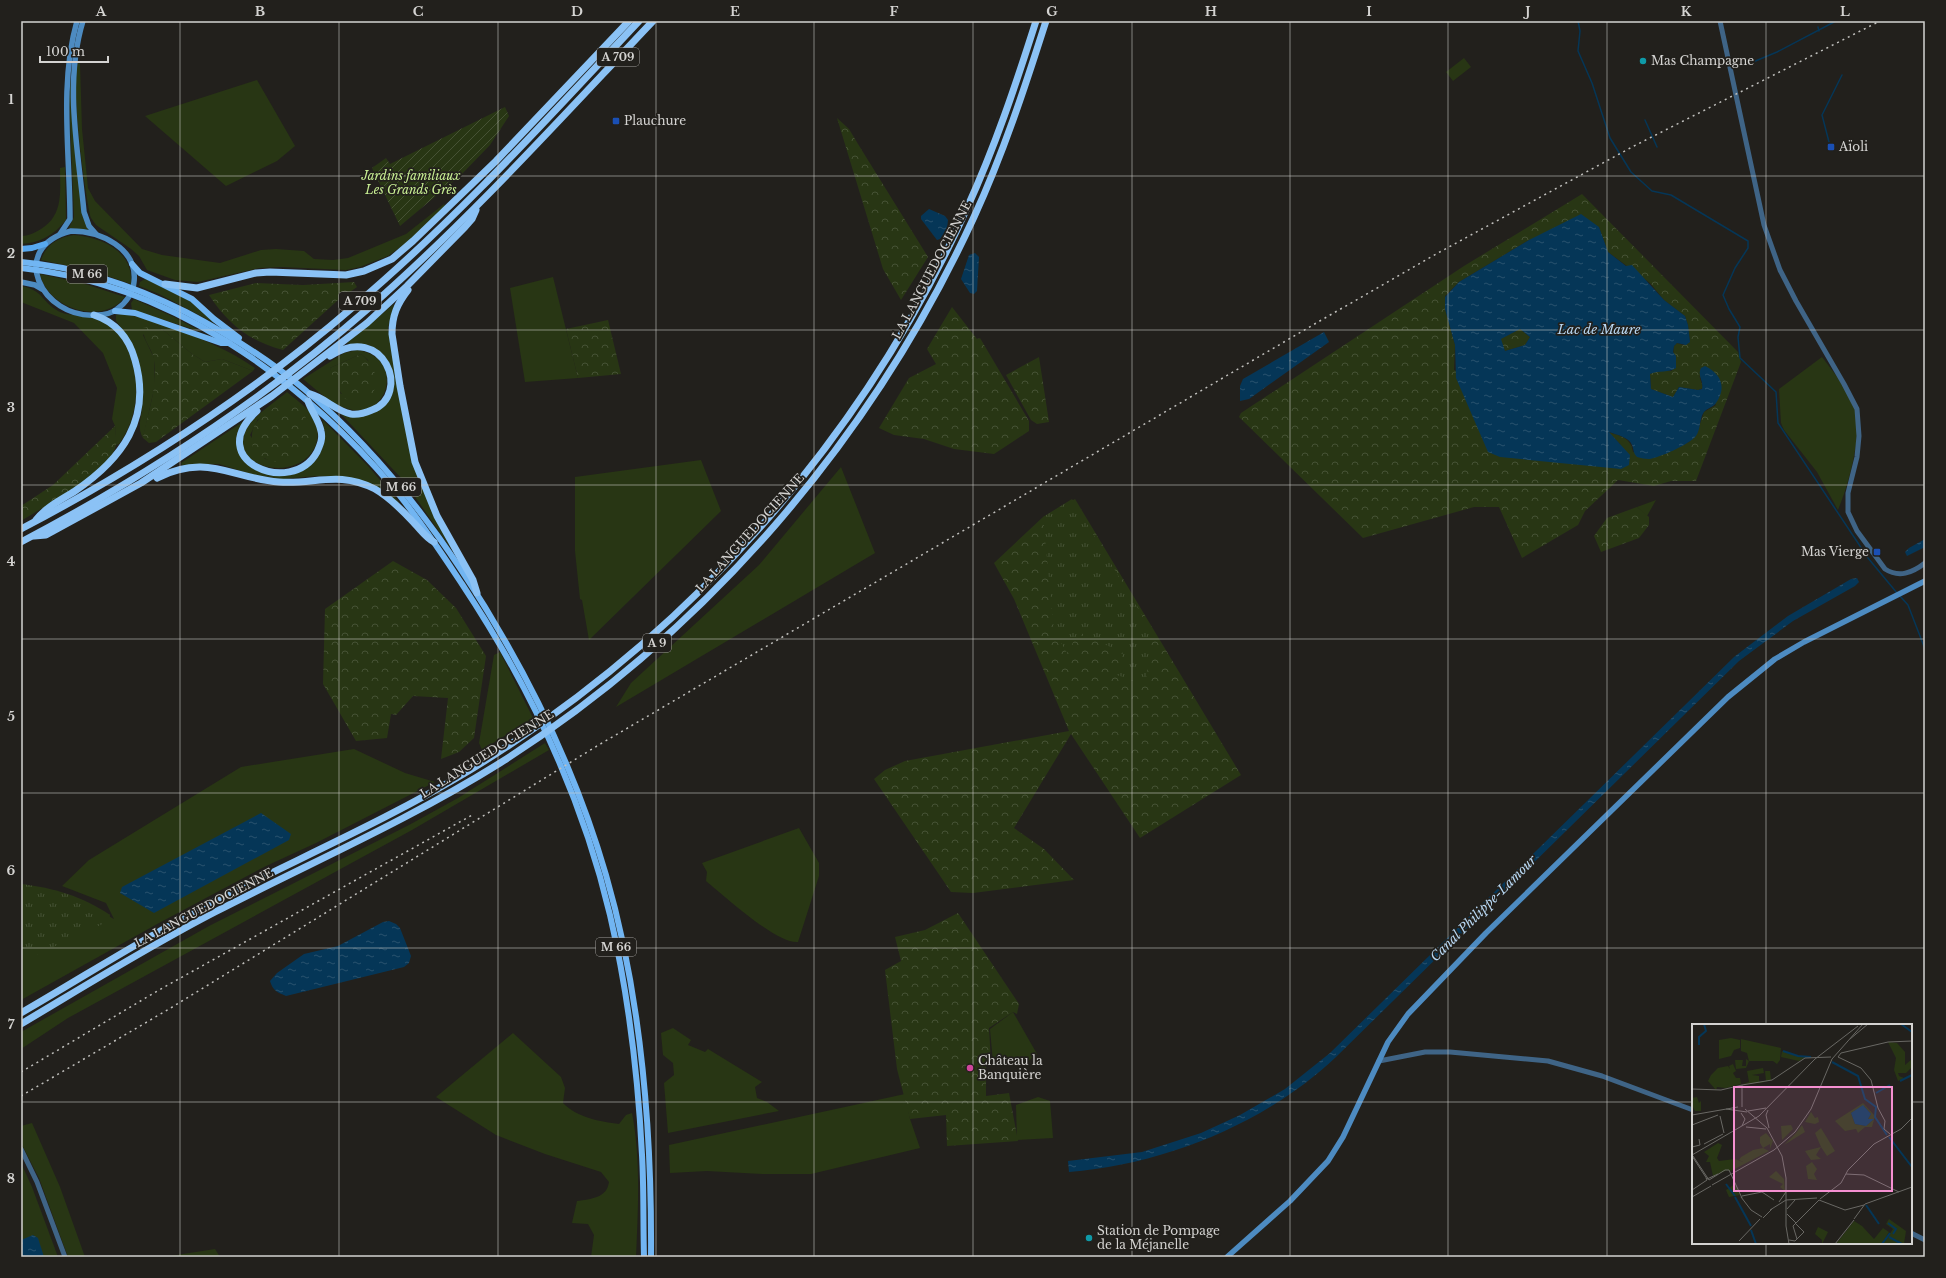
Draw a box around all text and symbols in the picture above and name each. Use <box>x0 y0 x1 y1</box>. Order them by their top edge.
text: A <box>95 3 107 20</box>
text: B <box>255 3 265 20</box>
text: C <box>413 3 424 20</box>
text: D <box>571 3 583 20</box>
text: E <box>730 3 740 20</box>
text: F <box>890 3 899 20</box>
text: G <box>1046 3 1058 20</box>
text: H <box>1205 3 1217 20</box>
text: I <box>1366 3 1372 20</box>
text: J <box>1522 3 1531 20</box>
text: K <box>1681 3 1692 20</box>
text: L <box>1840 3 1850 20</box>
scale bar <box>40 38 108 64</box>
text: 100 m <box>46 44 85 59</box>
road number: A 709 <box>597 48 639 66</box>
place label: Mas Champagne <box>1651 53 1754 68</box>
marker: Mas Champagne <box>1638 56 1648 66</box>
text: 1 <box>8 91 14 108</box>
place label: Plauchure <box>624 113 686 128</box>
marker: Plauchure <box>611 116 621 126</box>
place label: Aïoli <box>1838 139 1868 154</box>
marker: Aïoli <box>1826 142 1836 152</box>
park label: Jardins familiaux Les Grands Grès <box>361 168 460 197</box>
street label: LA LANGUEDOCIENNE <box>889 198 975 342</box>
text: 2 <box>7 245 15 262</box>
road number: M 66 <box>67 265 107 283</box>
road number: A 709 <box>339 292 381 310</box>
water label: Lac de Maure <box>1557 321 1640 338</box>
text: 3 <box>7 399 15 416</box>
street label: LA LANGUEDOCIENNE <box>692 470 807 595</box>
road number: M 66 <box>381 478 421 496</box>
place label: Mas Vierge <box>1801 544 1869 559</box>
marker: Mas Vierge <box>1872 547 1882 557</box>
text: 4 <box>7 553 16 570</box>
road number: A 9 <box>643 634 671 652</box>
street label: LA LANGUEDOCIENNE <box>417 706 557 801</box>
text: 5 <box>7 708 15 725</box>
water label: Canal Philippe-Lamour <box>1427 851 1541 965</box>
text: 6 <box>7 862 16 879</box>
street label: LA LANGUEDOCIENNE <box>132 864 276 951</box>
road number: M 66 <box>596 938 636 956</box>
text: 7 <box>8 1016 15 1033</box>
inset map <box>1692 1024 1912 1244</box>
place label: Château la Banquière <box>978 1053 1043 1082</box>
marker: Château la Banquière <box>965 1063 975 1073</box>
text: 8 <box>7 1170 15 1187</box>
place label: Station de Pompage de la Méjanelle <box>1097 1223 1220 1252</box>
marker: Station de Pompage de la Méjanelle <box>1084 1233 1094 1243</box>

